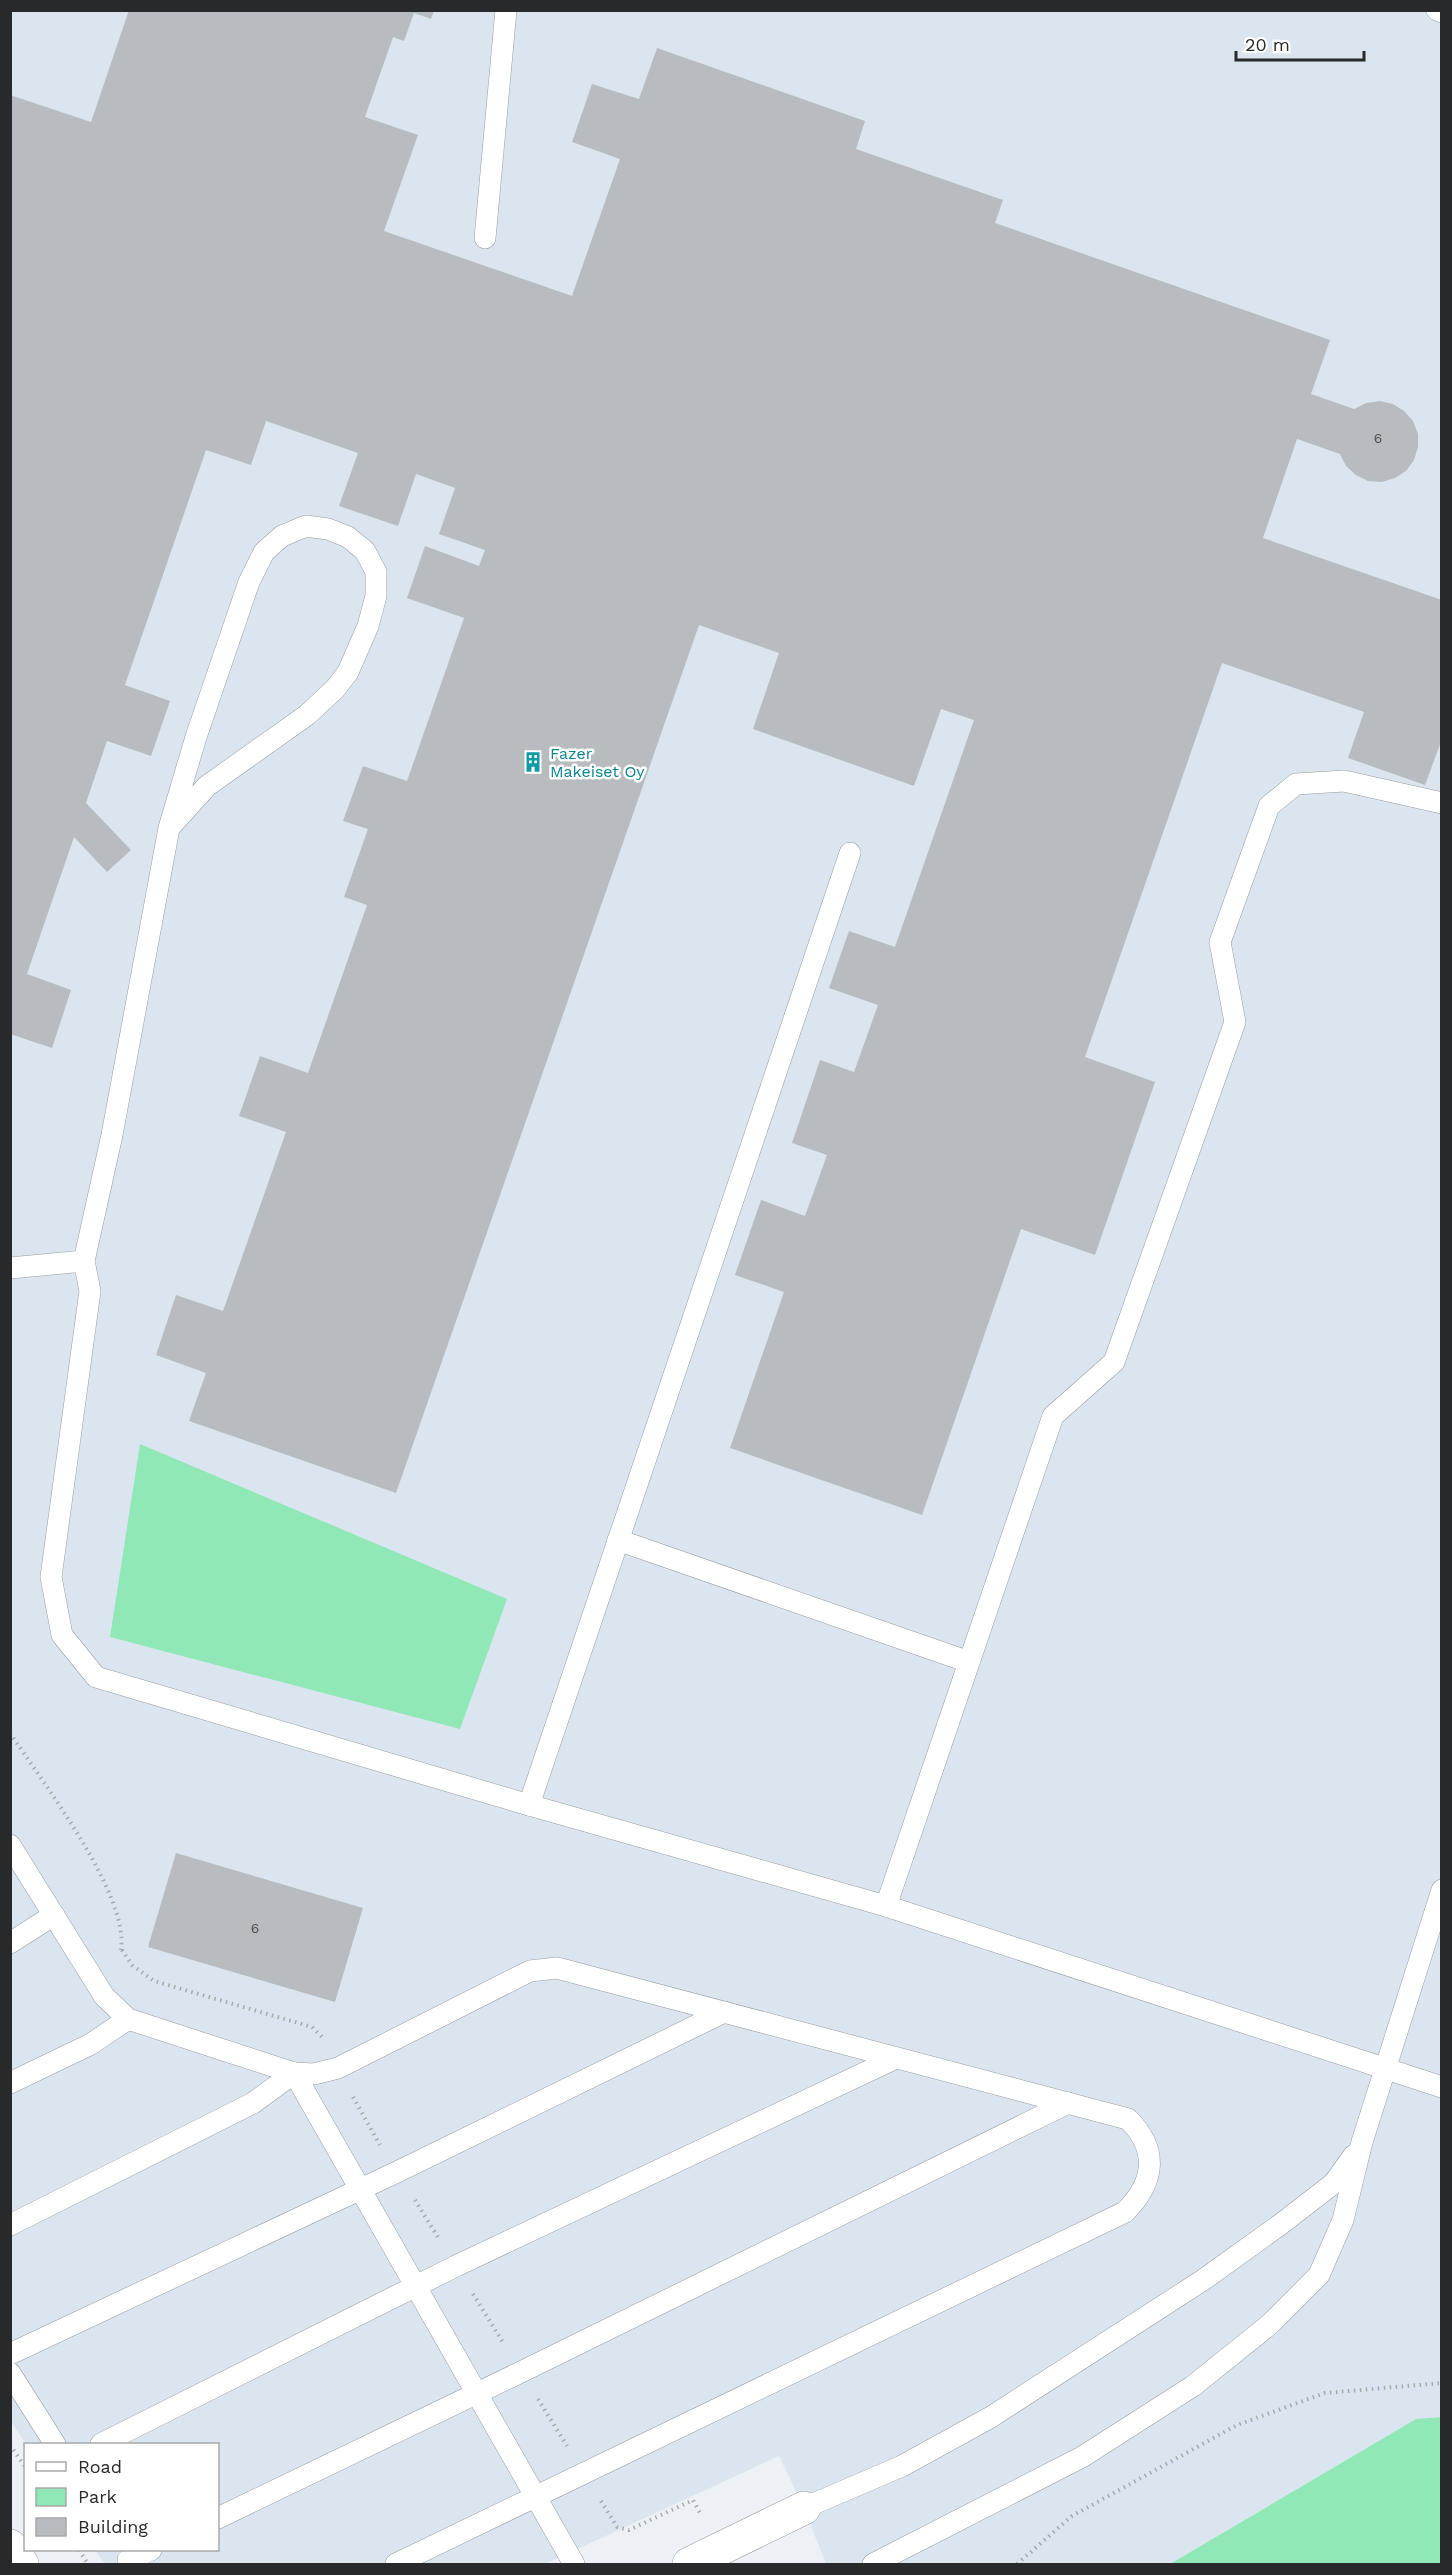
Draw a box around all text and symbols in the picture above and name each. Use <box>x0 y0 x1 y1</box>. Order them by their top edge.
scale bar <box>1236 24 1364 62</box>
text: 20 m <box>1245 34 1290 55</box>
house number: 6 <box>1374 430 1382 446</box>
place label: Fazer Makeiset Oy <box>550 744 645 781</box>
building icon: Fazer Makeiset Oy <box>521 750 545 774</box>
house number: 6 <box>251 1920 259 1936</box>
legend <box>24 2443 219 2551</box>
text: Road <box>78 2456 122 2477</box>
text: Park <box>78 2486 117 2507</box>
text: Building <box>78 2516 148 2537</box>

